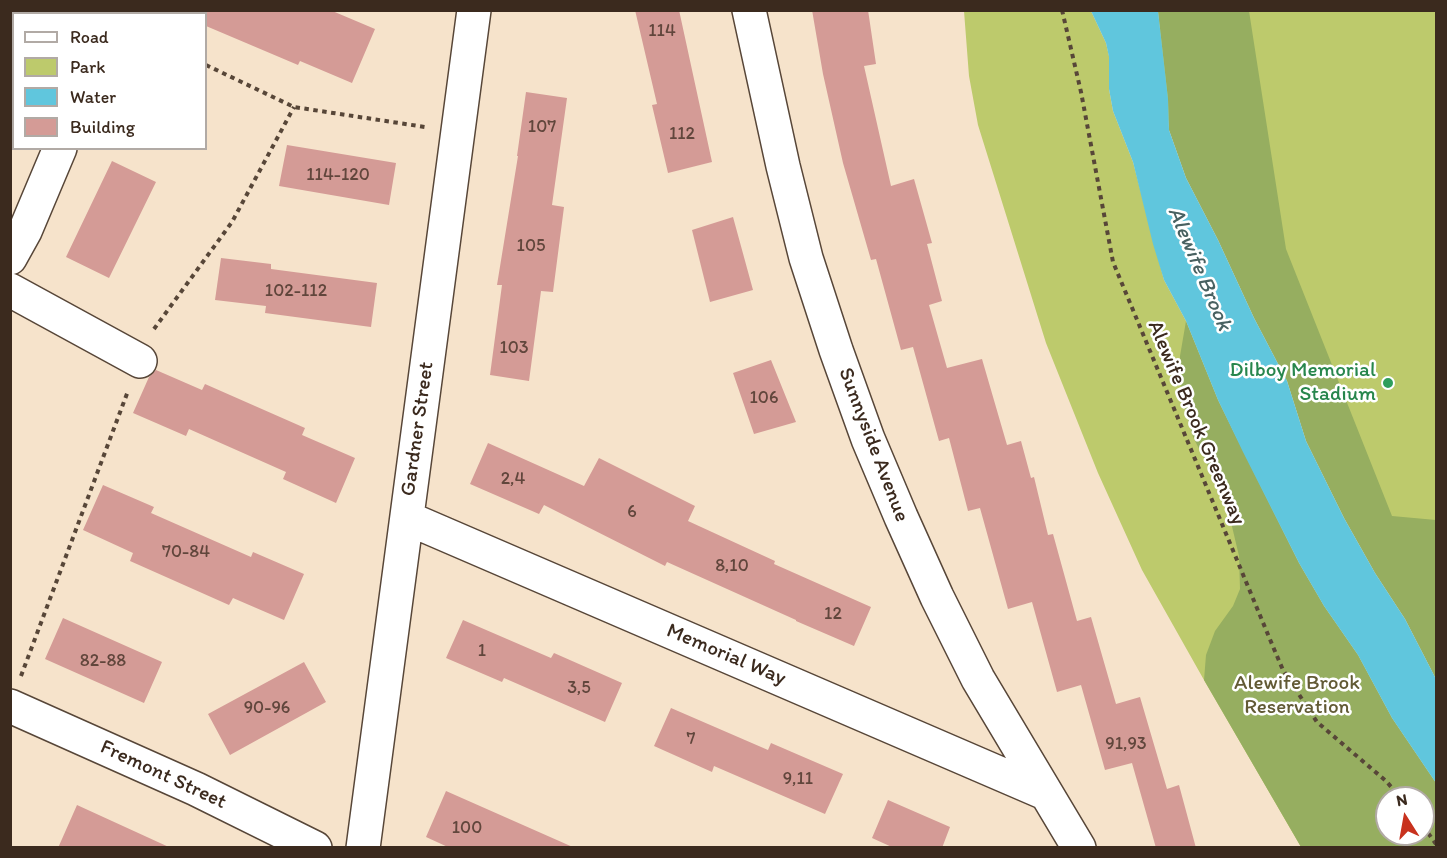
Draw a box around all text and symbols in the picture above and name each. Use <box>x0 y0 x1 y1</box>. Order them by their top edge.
legend <box>12 12 207 150</box>
house number: 114 <box>648 20 676 42</box>
text: Road <box>70 26 109 48</box>
text: Park <box>70 56 105 78</box>
text: Water <box>70 86 116 108</box>
text: Building <box>70 116 135 138</box>
house number: 107 <box>528 116 556 138</box>
house number: 112 <box>669 123 695 145</box>
house number: 114-120 <box>306 164 370 186</box>
water label: Alewife Brook <box>1161 203 1237 335</box>
house number: 105 <box>517 235 545 257</box>
house number: 102-112 <box>265 280 327 302</box>
street label: Alewife Brook Greenway <box>1141 317 1251 529</box>
house number: 103 <box>499 337 529 359</box>
place label: Dilboy Memorial Stadium <box>1230 358 1376 408</box>
street label: Gardner Street <box>396 360 440 498</box>
street label: Sunnyside Avenue <box>832 364 914 526</box>
marker: Dilboy Memorial Stadium <box>1381 376 1395 390</box>
house number: 106 <box>750 387 778 409</box>
house number: 2,4 <box>501 468 525 490</box>
house number: 6 <box>627 501 637 523</box>
house number: 70-84 <box>162 541 210 563</box>
house number: 8,10 <box>715 555 749 577</box>
house number: 12 <box>824 603 842 625</box>
street label: Memorial Way <box>662 618 790 692</box>
house number: 1 <box>478 640 486 662</box>
house number: 82-88 <box>80 650 126 672</box>
park label: Alewife Brook Reservation <box>1234 671 1360 721</box>
house number: 3,5 <box>567 677 591 699</box>
house number: 90-96 <box>244 697 290 719</box>
house number: 7 <box>687 728 695 750</box>
house number: 91,93 <box>1105 733 1147 755</box>
street label: Fremont Street <box>96 735 230 815</box>
house number: 9,11 <box>783 768 813 790</box>
north arrow <box>1375 786 1435 846</box>
text: N <box>1395 789 1409 810</box>
house number: 100 <box>452 817 482 839</box>

